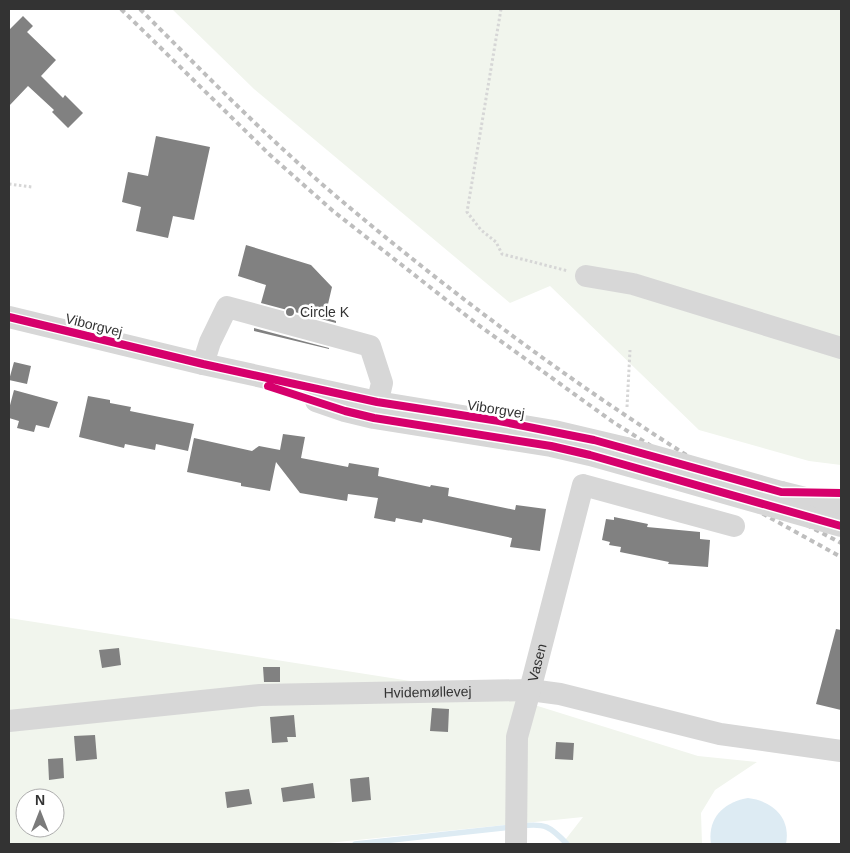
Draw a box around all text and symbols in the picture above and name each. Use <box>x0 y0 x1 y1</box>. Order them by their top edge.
place label: Circle K <box>300 304 350 320</box>
marker: Circle K <box>284 306 296 318</box>
street label: Viborgvej <box>64 310 124 340</box>
street label: Viborgvej <box>466 397 526 421</box>
street label: Vasen <box>524 642 550 683</box>
street label: Hvidemøllevej <box>383 683 472 701</box>
north arrow <box>15 788 65 838</box>
text: N <box>35 792 45 808</box>

